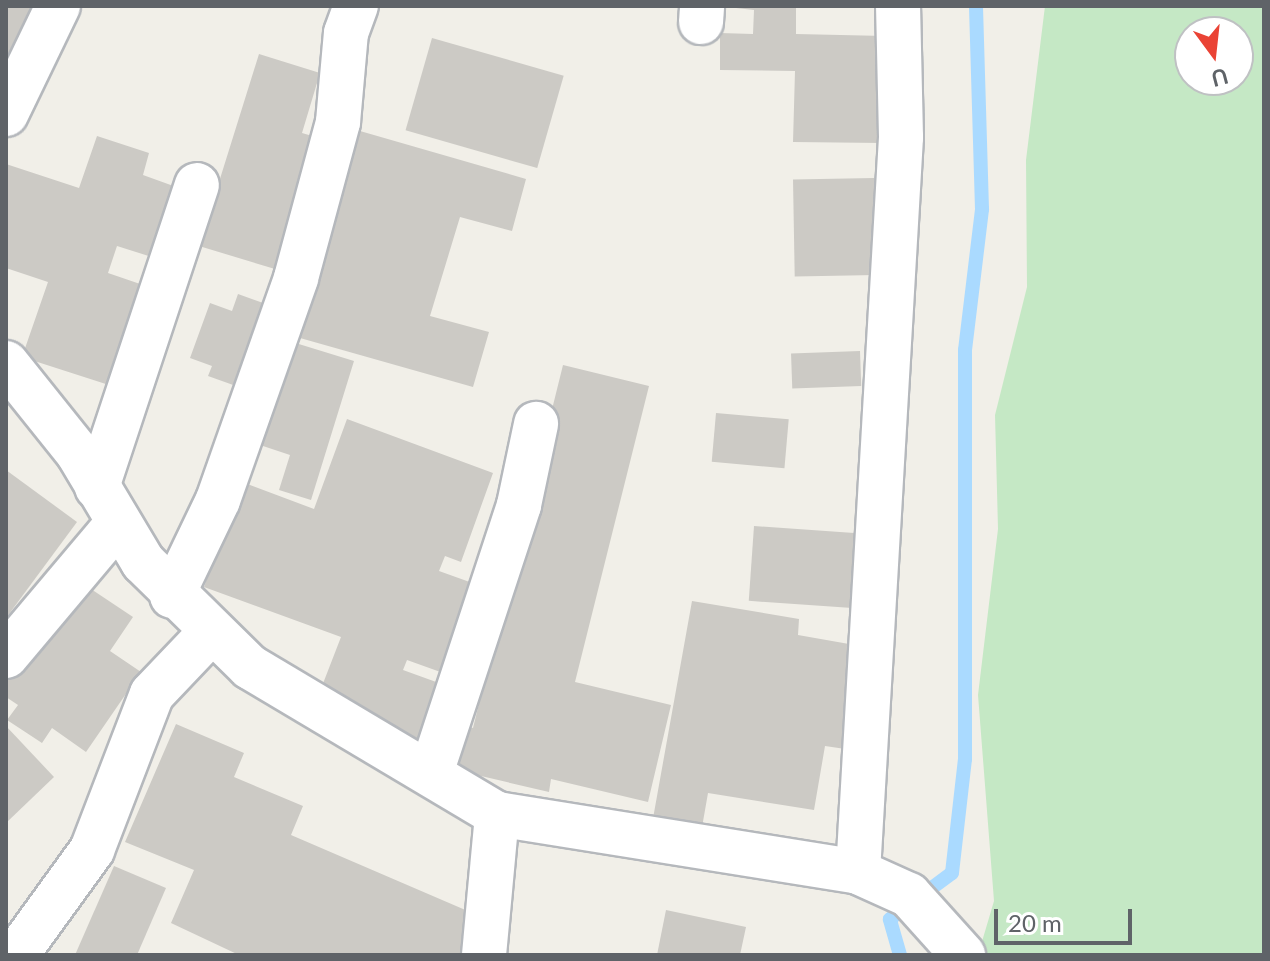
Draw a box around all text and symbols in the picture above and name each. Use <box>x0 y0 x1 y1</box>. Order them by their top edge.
north arrow <box>1174 16 1254 96</box>
text: U <box>1208 63 1231 93</box>
scale bar <box>998 893 1136 943</box>
text: 20 m <box>1008 908 1062 937</box>

